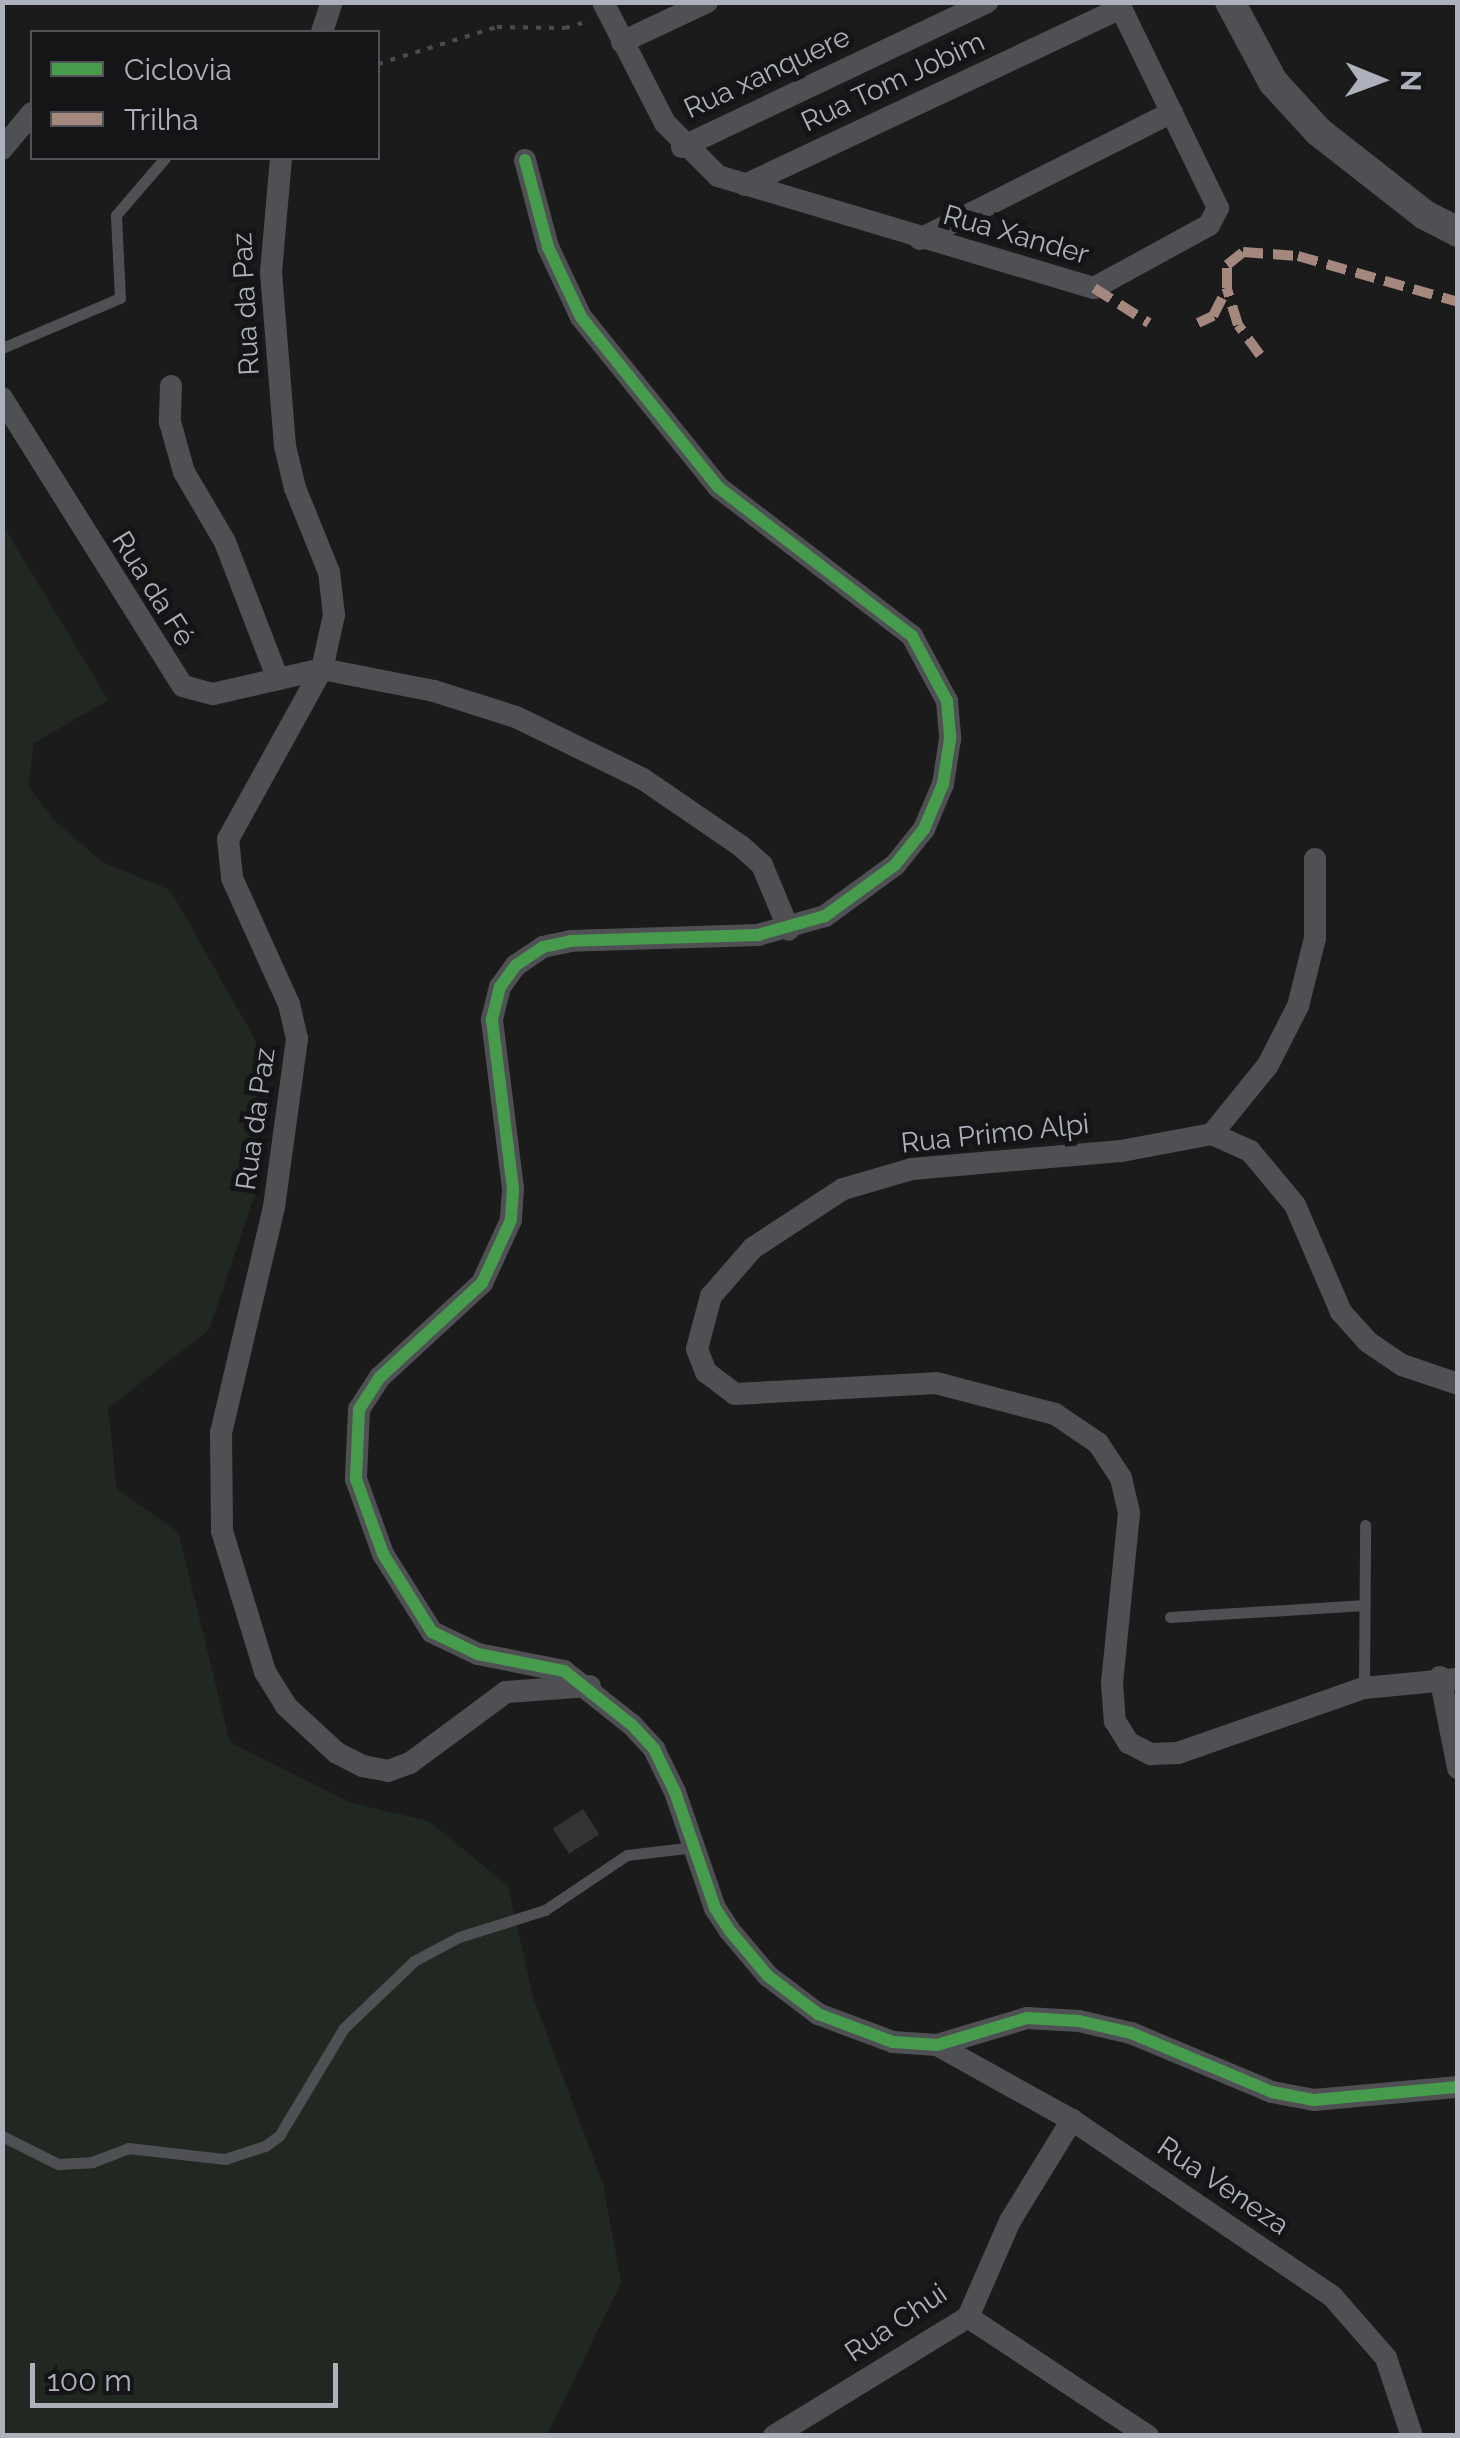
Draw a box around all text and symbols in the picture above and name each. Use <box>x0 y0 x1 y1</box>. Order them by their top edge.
street label: Rua xanquere <box>679 20 855 126</box>
street label: Rua Tom Jobim <box>795 25 991 139</box>
legend <box>30 30 380 160</box>
north arrow <box>1330 30 1430 130</box>
text: Ciclovia <box>124 52 232 87</box>
text: N <box>1394 70 1427 92</box>
text: Trilha <box>124 102 199 137</box>
street label: Rua Xander <box>939 198 1093 272</box>
street label: Rua da Paz <box>225 232 267 376</box>
street label: Rua da Fé <box>105 525 201 653</box>
street label: Rua da Paz <box>229 1046 283 1192</box>
street label: Rua Primo Alpi <box>899 1107 1091 1161</box>
street label: Rua Veneza <box>1150 2129 1296 2243</box>
street label: Rua Chui <box>839 2277 953 2369</box>
scale bar <box>35 2343 342 2405</box>
text: 100 m <box>47 2363 132 2398</box>

